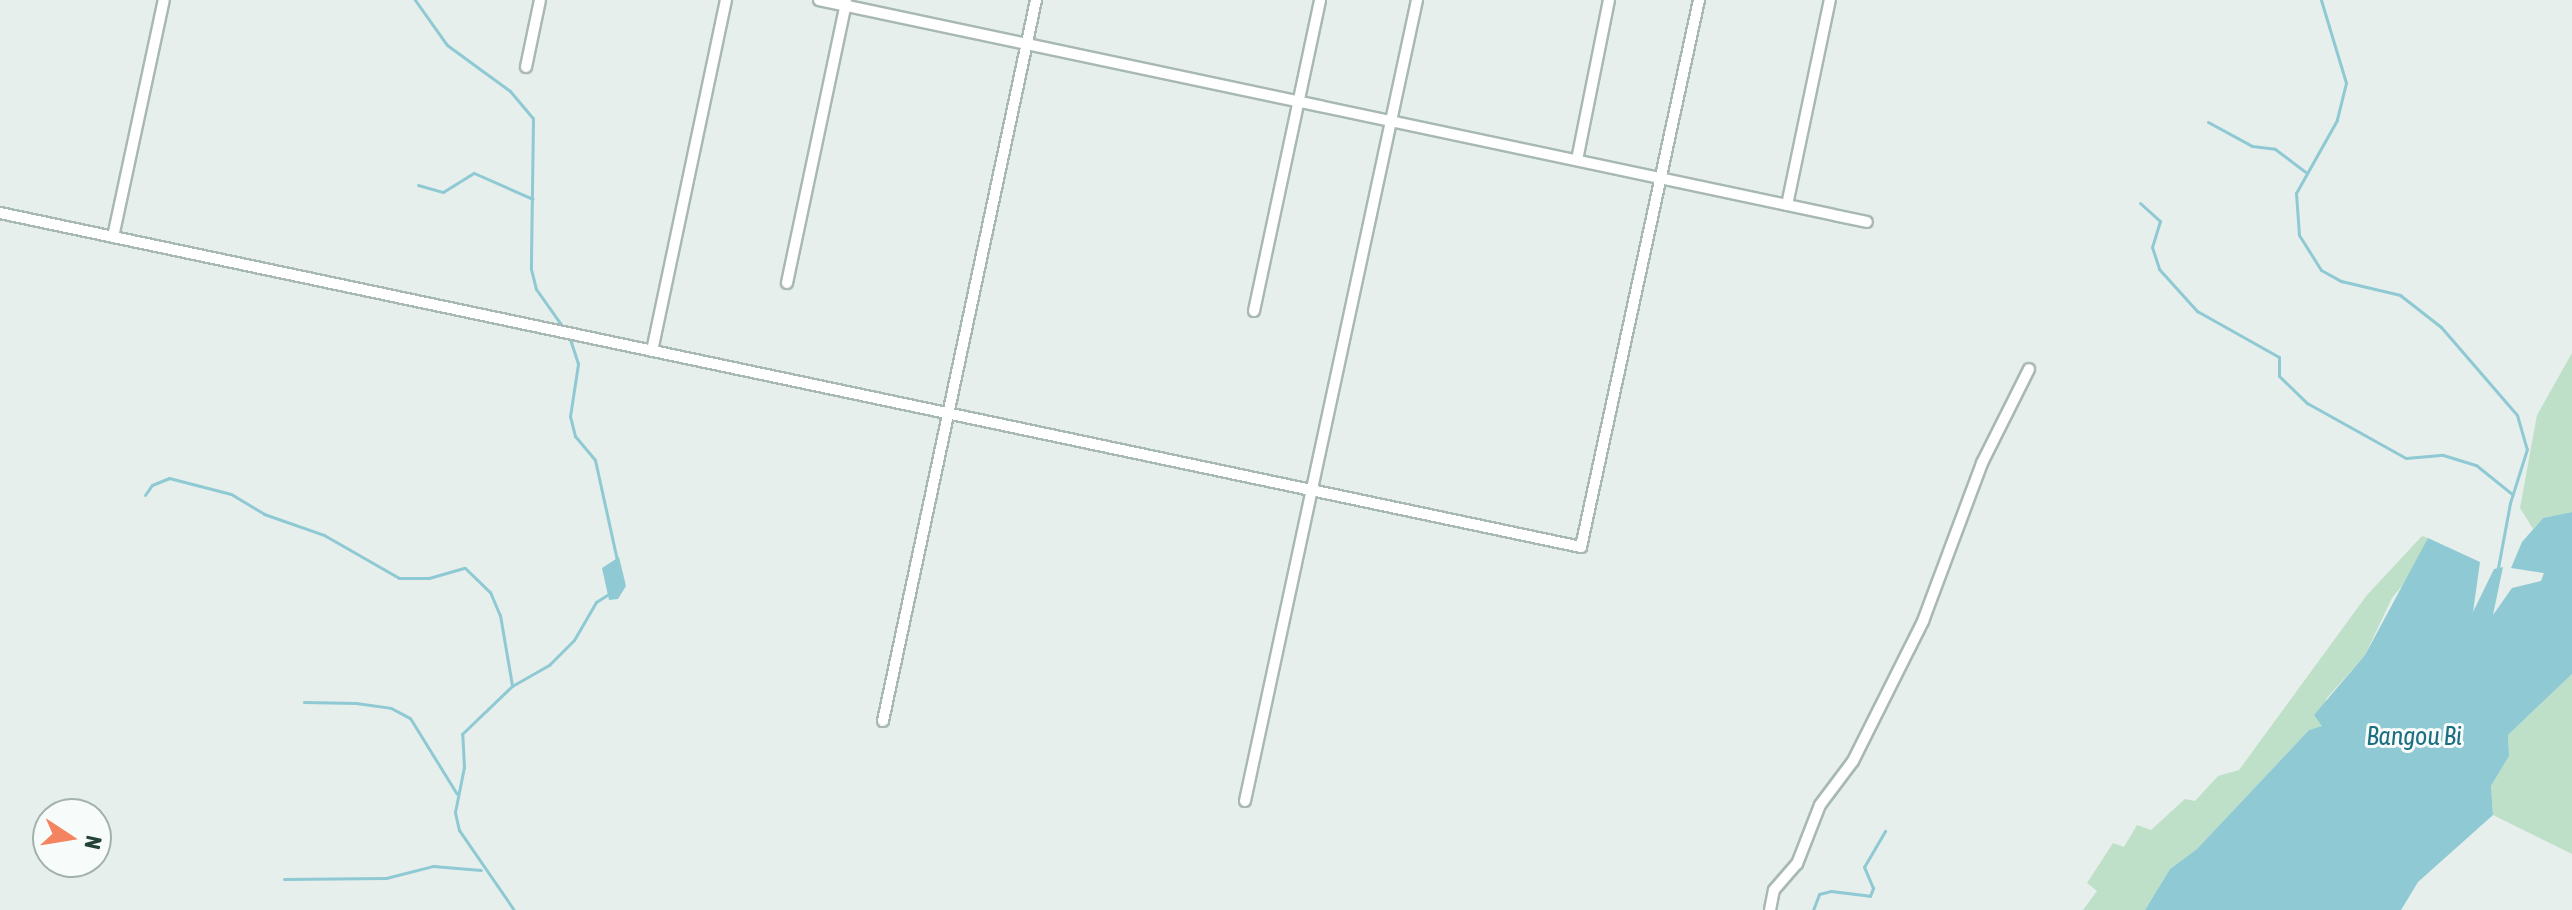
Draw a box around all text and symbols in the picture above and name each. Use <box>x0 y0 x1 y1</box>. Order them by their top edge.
water label: Bangou Bi <box>2366 721 2462 753</box>
north arrow <box>32 798 112 878</box>
text: N <box>79 834 108 852</box>

